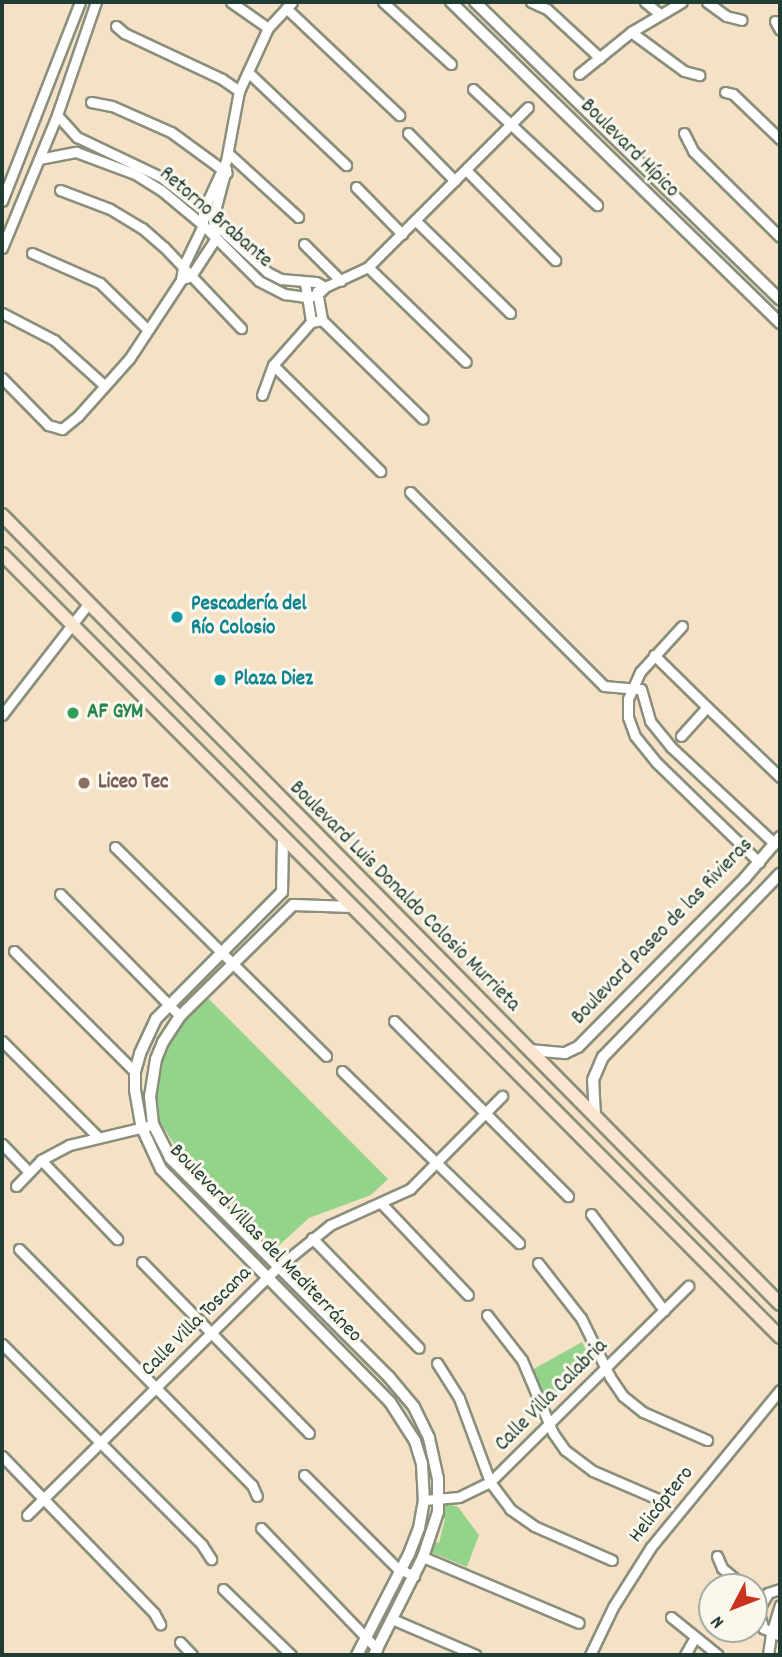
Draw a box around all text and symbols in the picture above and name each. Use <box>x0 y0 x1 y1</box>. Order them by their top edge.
street label: Boulevard Hípico <box>574 94 684 204</box>
street label: Retorno Brabante <box>153 162 277 274</box>
place label: Pescadería del Río Colosio <box>191 592 306 642</box>
marker: Pescadería del Río Colosio <box>169 609 185 625</box>
place label: Plaza Diez <box>234 667 313 693</box>
marker: Plaza Diez <box>212 672 228 688</box>
place label: AF GYM <box>87 700 143 726</box>
marker: AF GYM <box>65 705 81 721</box>
place label: Liceo Tec <box>98 770 168 796</box>
marker: Liceo Tec <box>76 775 92 791</box>
street label: Boulevard Luis Donaldo Colosio Murrieta <box>283 776 525 1018</box>
street label: Boulevard Paseo de las Rivieras <box>567 833 759 1031</box>
street label: Boulevard Villas del Mediterráneo <box>163 1139 367 1349</box>
street label: Calle Villa Toscana <box>137 1262 257 1382</box>
street label: Calle Villa Calabria <box>491 1335 613 1457</box>
street label: Helicóptero <box>624 1462 700 1548</box>
north arrow <box>698 1573 768 1643</box>
text: N <box>705 1609 732 1634</box>

